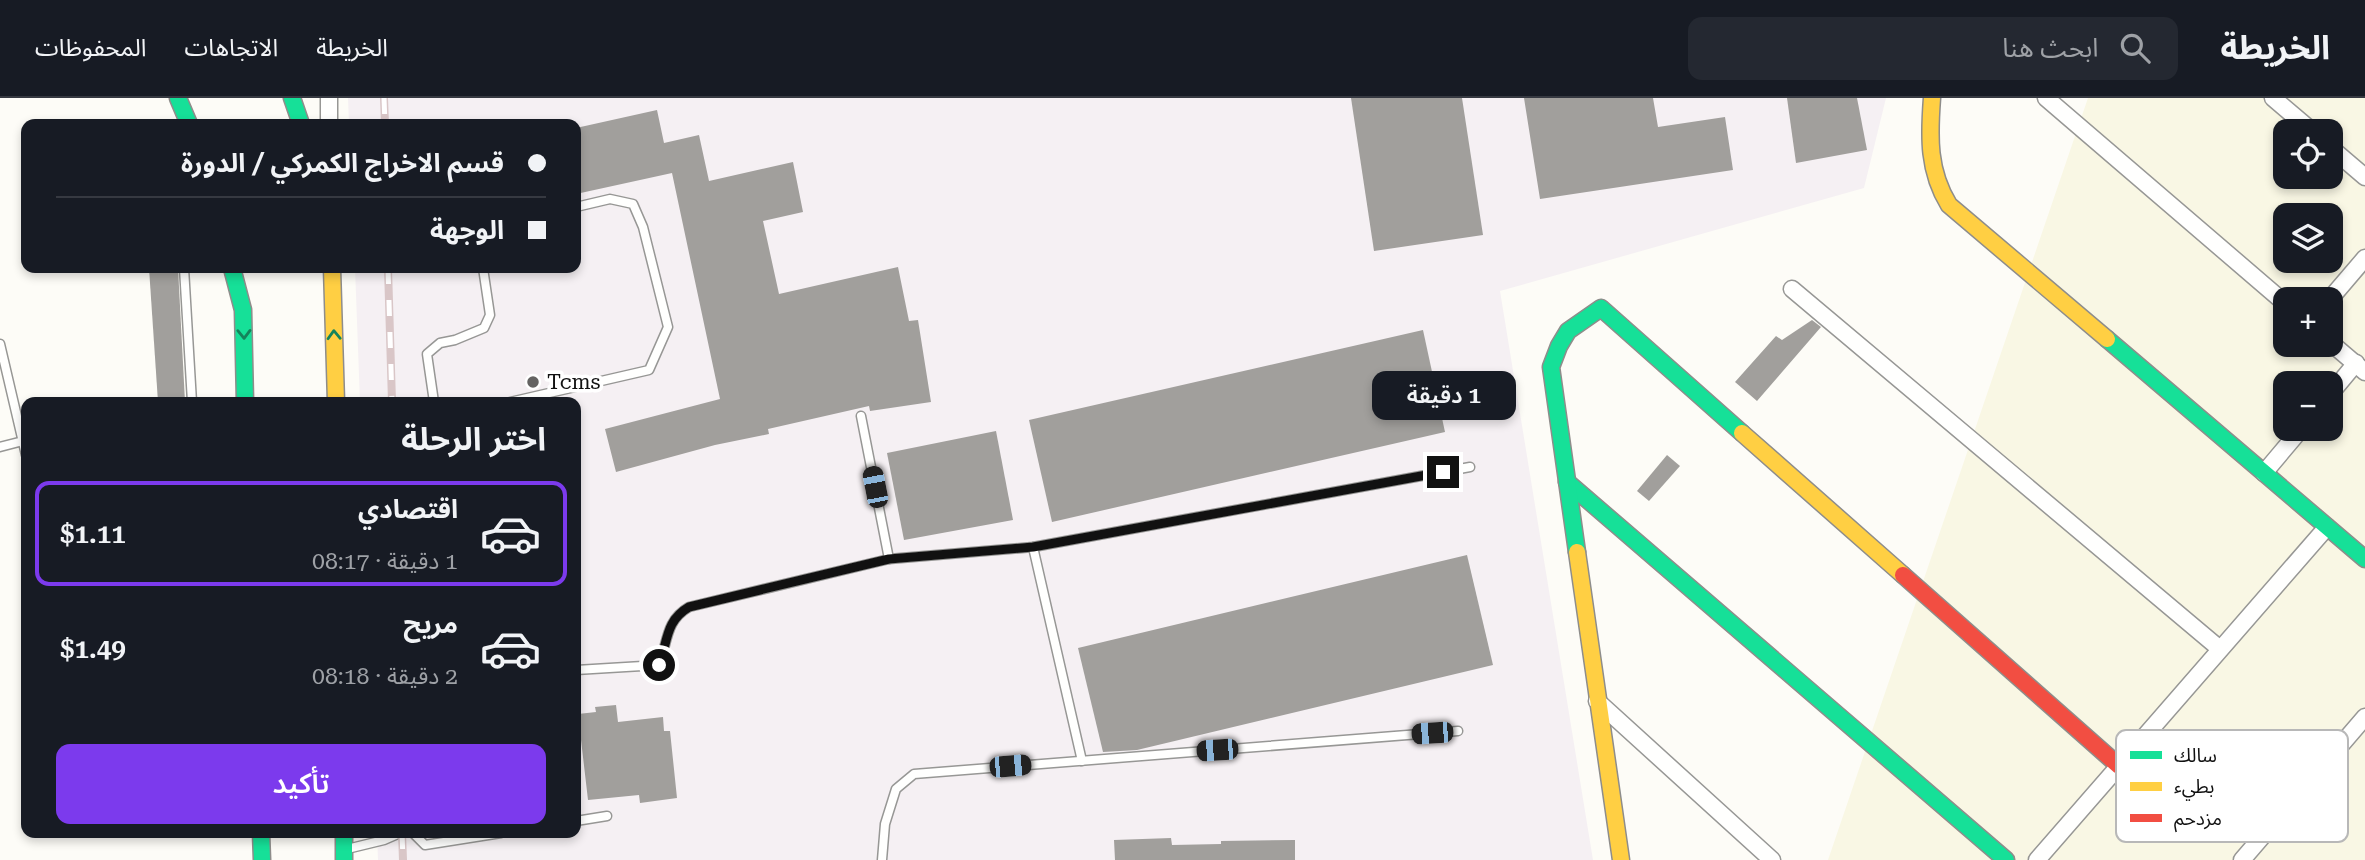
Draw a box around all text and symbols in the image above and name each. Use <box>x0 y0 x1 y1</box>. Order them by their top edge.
search box <box>1688 17 2178 80</box>
text: الخريطة <box>2220 28 2330 67</box>
icon: search <box>2116 29 2154 67</box>
text: ابحث هنا <box>2002 33 2098 63</box>
text: المحفوظات <box>35 34 146 62</box>
text: الاتجاهات <box>184 34 278 62</box>
text: الخريطة <box>316 34 388 62</box>
map controls <box>2273 119 2343 441</box>
button: locate <box>2273 119 2343 189</box>
text: قسم الاخراج الكمركي / الدورة <box>181 148 504 178</box>
button: layers <box>2273 203 2343 273</box>
text: الوجهة <box>430 215 504 245</box>
button: + <box>2273 287 2343 357</box>
one-way arrow <box>326 329 342 340</box>
one-way arrow <box>236 330 252 340</box>
place label: Tcms <box>547 370 601 394</box>
callout: 1 دقيقة <box>1371 370 1515 420</box>
button: − <box>2273 371 2343 441</box>
marker: Tcms <box>525 374 541 390</box>
text: 1 دقيقة <box>1407 382 1481 409</box>
text: اختر الرحلة <box>401 420 546 458</box>
route end <box>1427 456 1459 488</box>
car <box>861 464 890 510</box>
text: اقتصادي <box>358 494 458 524</box>
icon: car <box>479 502 542 565</box>
text: $1.11 <box>60 519 126 549</box>
text: 1 دقيقة · 08:17 <box>312 548 458 575</box>
text: مريح <box>403 609 458 639</box>
icon: car <box>479 617 542 680</box>
text: $1.49 <box>60 634 126 664</box>
route start <box>643 649 675 681</box>
text: 2 دقيقة · 08:18 <box>312 663 458 690</box>
car <box>1411 721 1454 745</box>
legend <box>2116 730 2348 842</box>
car <box>1196 738 1239 762</box>
button: تأكيد <box>56 744 546 824</box>
text: سالك <box>2174 744 2217 767</box>
car <box>989 754 1032 778</box>
text: بطيء <box>2174 775 2214 801</box>
text: مزدحم <box>2174 807 2222 833</box>

